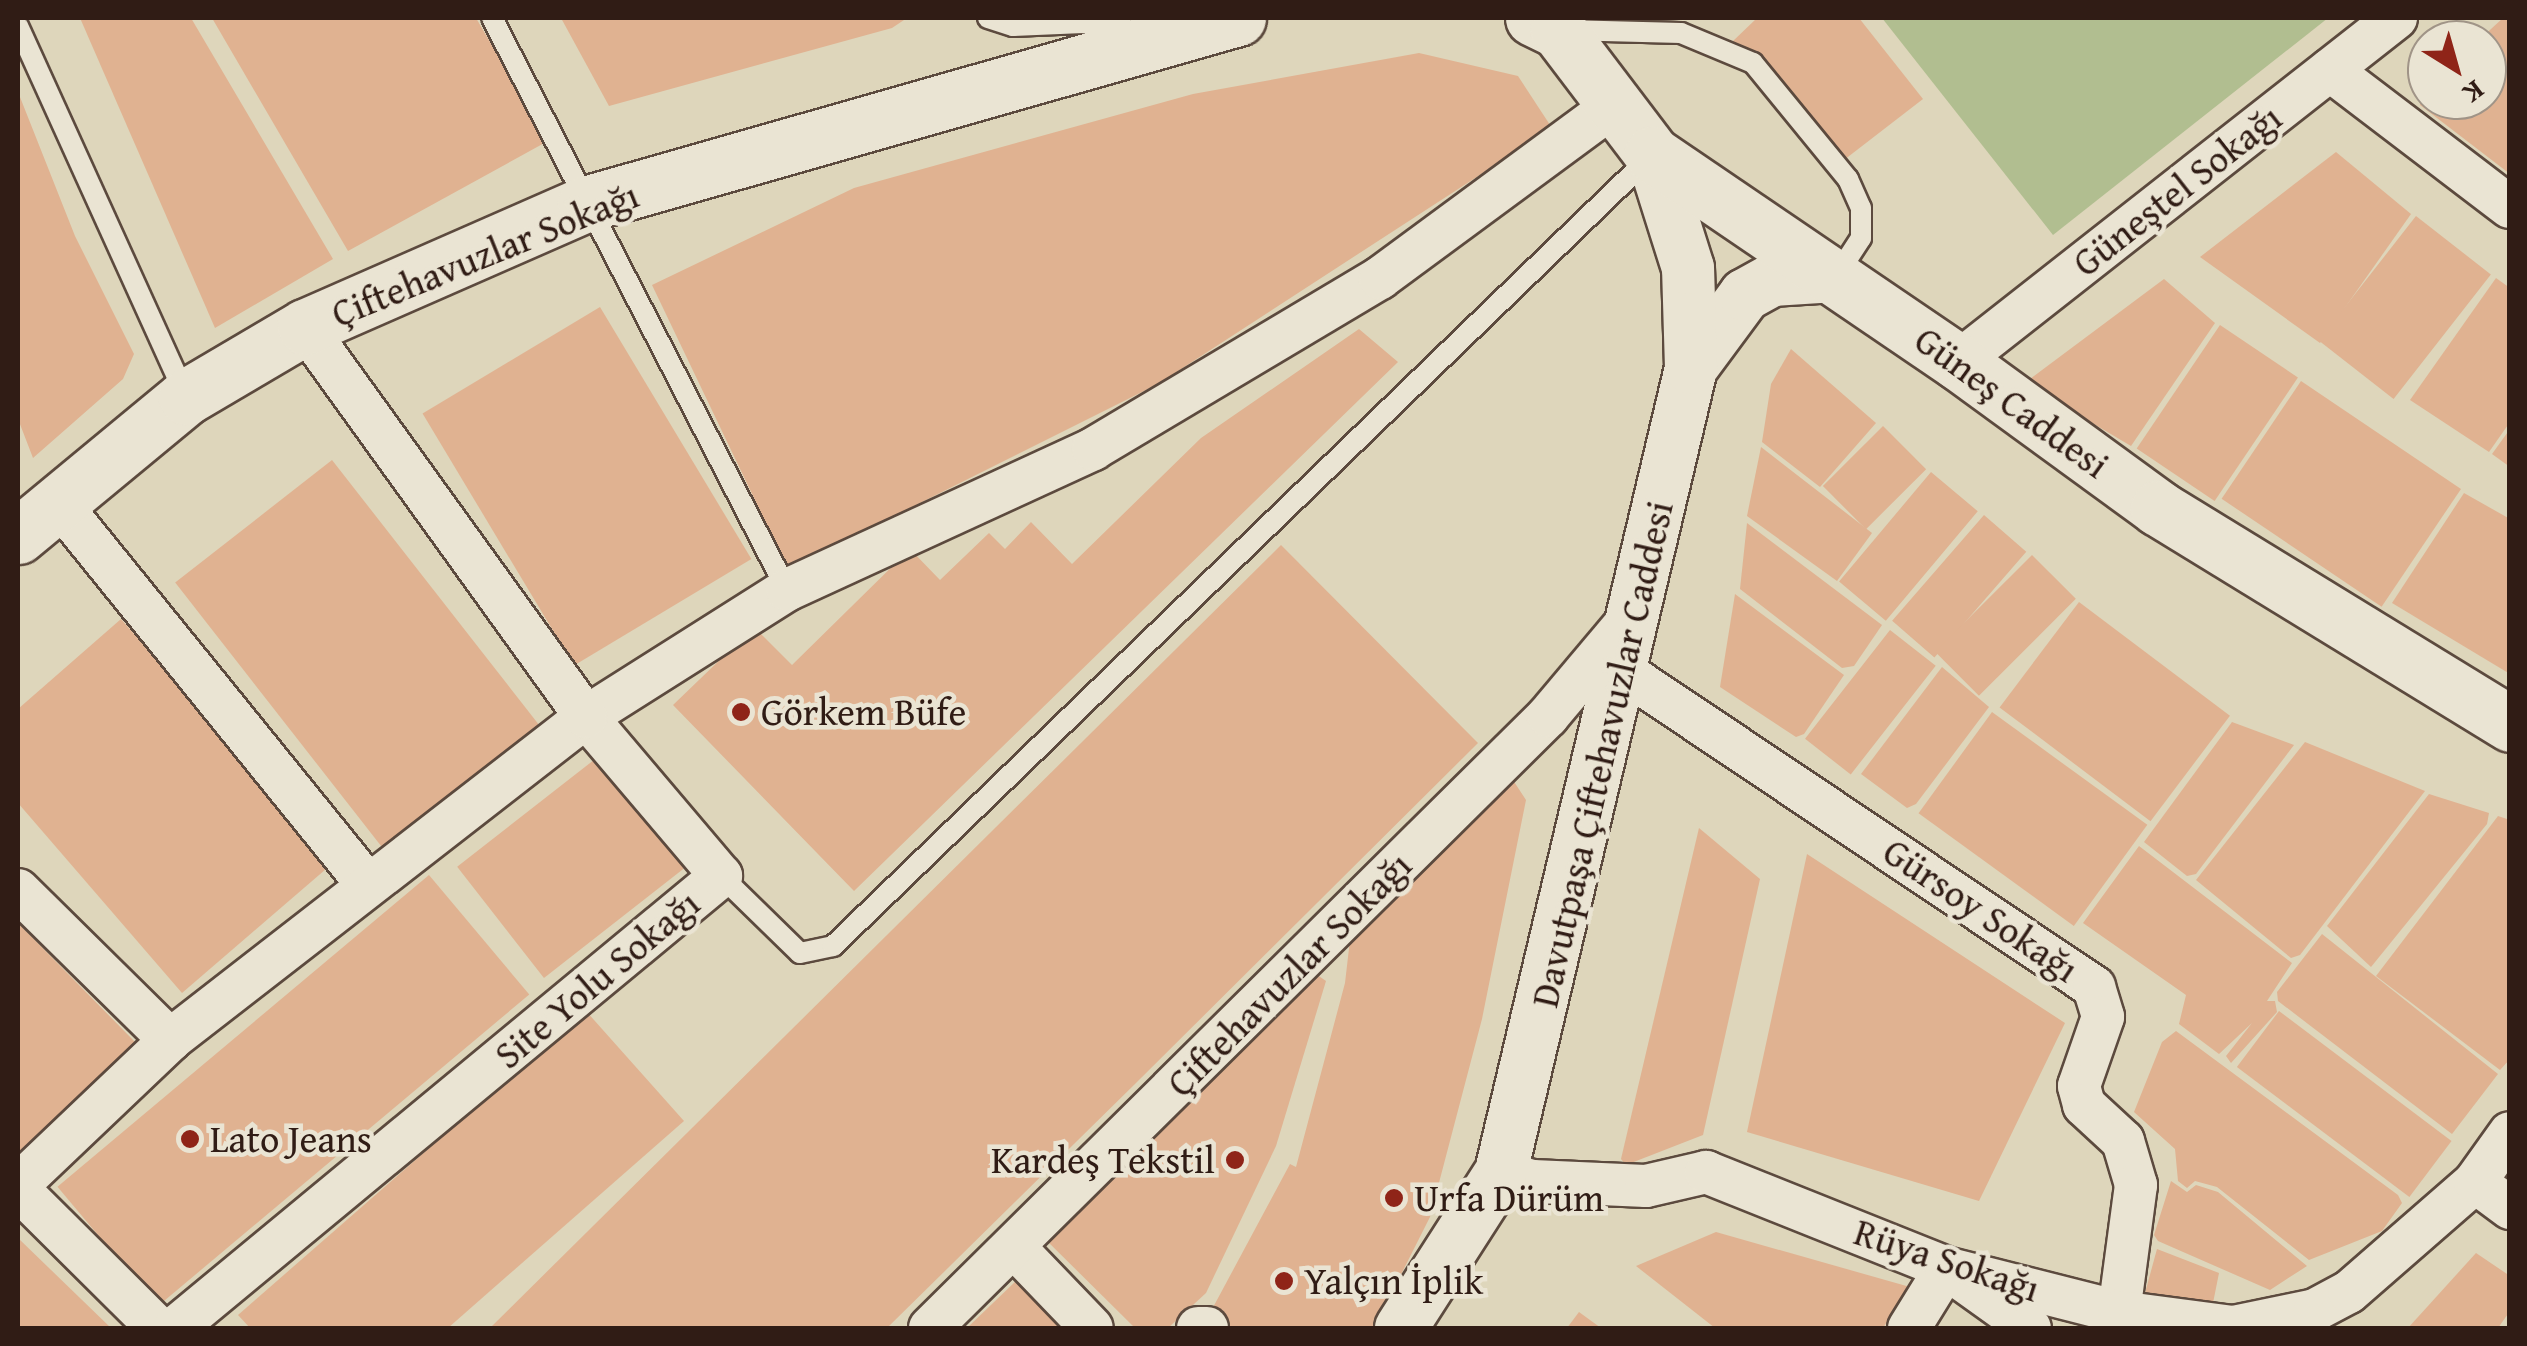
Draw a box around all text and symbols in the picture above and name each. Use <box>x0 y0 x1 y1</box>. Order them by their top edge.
north arrow <box>2407 20 2507 120</box>
text: K <box>2455 71 2494 114</box>
street label: Güneştel Sokağı <box>2064 94 2290 286</box>
street label: Çiftehavuzlar Sokağı <box>325 172 645 336</box>
street label: Güneş Caddesi <box>1906 316 2118 488</box>
street label: Davutpaşa Çiftehavuzlar Caddesi <box>1521 496 1683 1012</box>
place label: Görkem Büfe <box>761 689 966 735</box>
marker: Görkem Büfe <box>730 701 752 723</box>
street label: Gürsoy Sokağı <box>1875 828 2087 992</box>
street label: Çiftehavuzlar Sokağı <box>1157 842 1421 1106</box>
street label: Site Yolu Sokağı <box>485 880 709 1078</box>
place label: Lato Jeans <box>210 1116 372 1162</box>
marker: Lato Jeans <box>179 1128 201 1150</box>
place label: Kardeş Tekstil <box>991 1137 1215 1183</box>
marker: Kardeş Tekstil <box>1224 1149 1246 1171</box>
place label: Urfa Dürüm <box>1414 1175 1604 1221</box>
marker: Urfa Dürüm <box>1383 1187 1405 1209</box>
street label: Rüya Sokağı <box>1849 1209 2045 1311</box>
place label: Yalçın İplik <box>1304 1258 1483 1304</box>
marker: Yalçın İplik <box>1273 1270 1295 1292</box>

